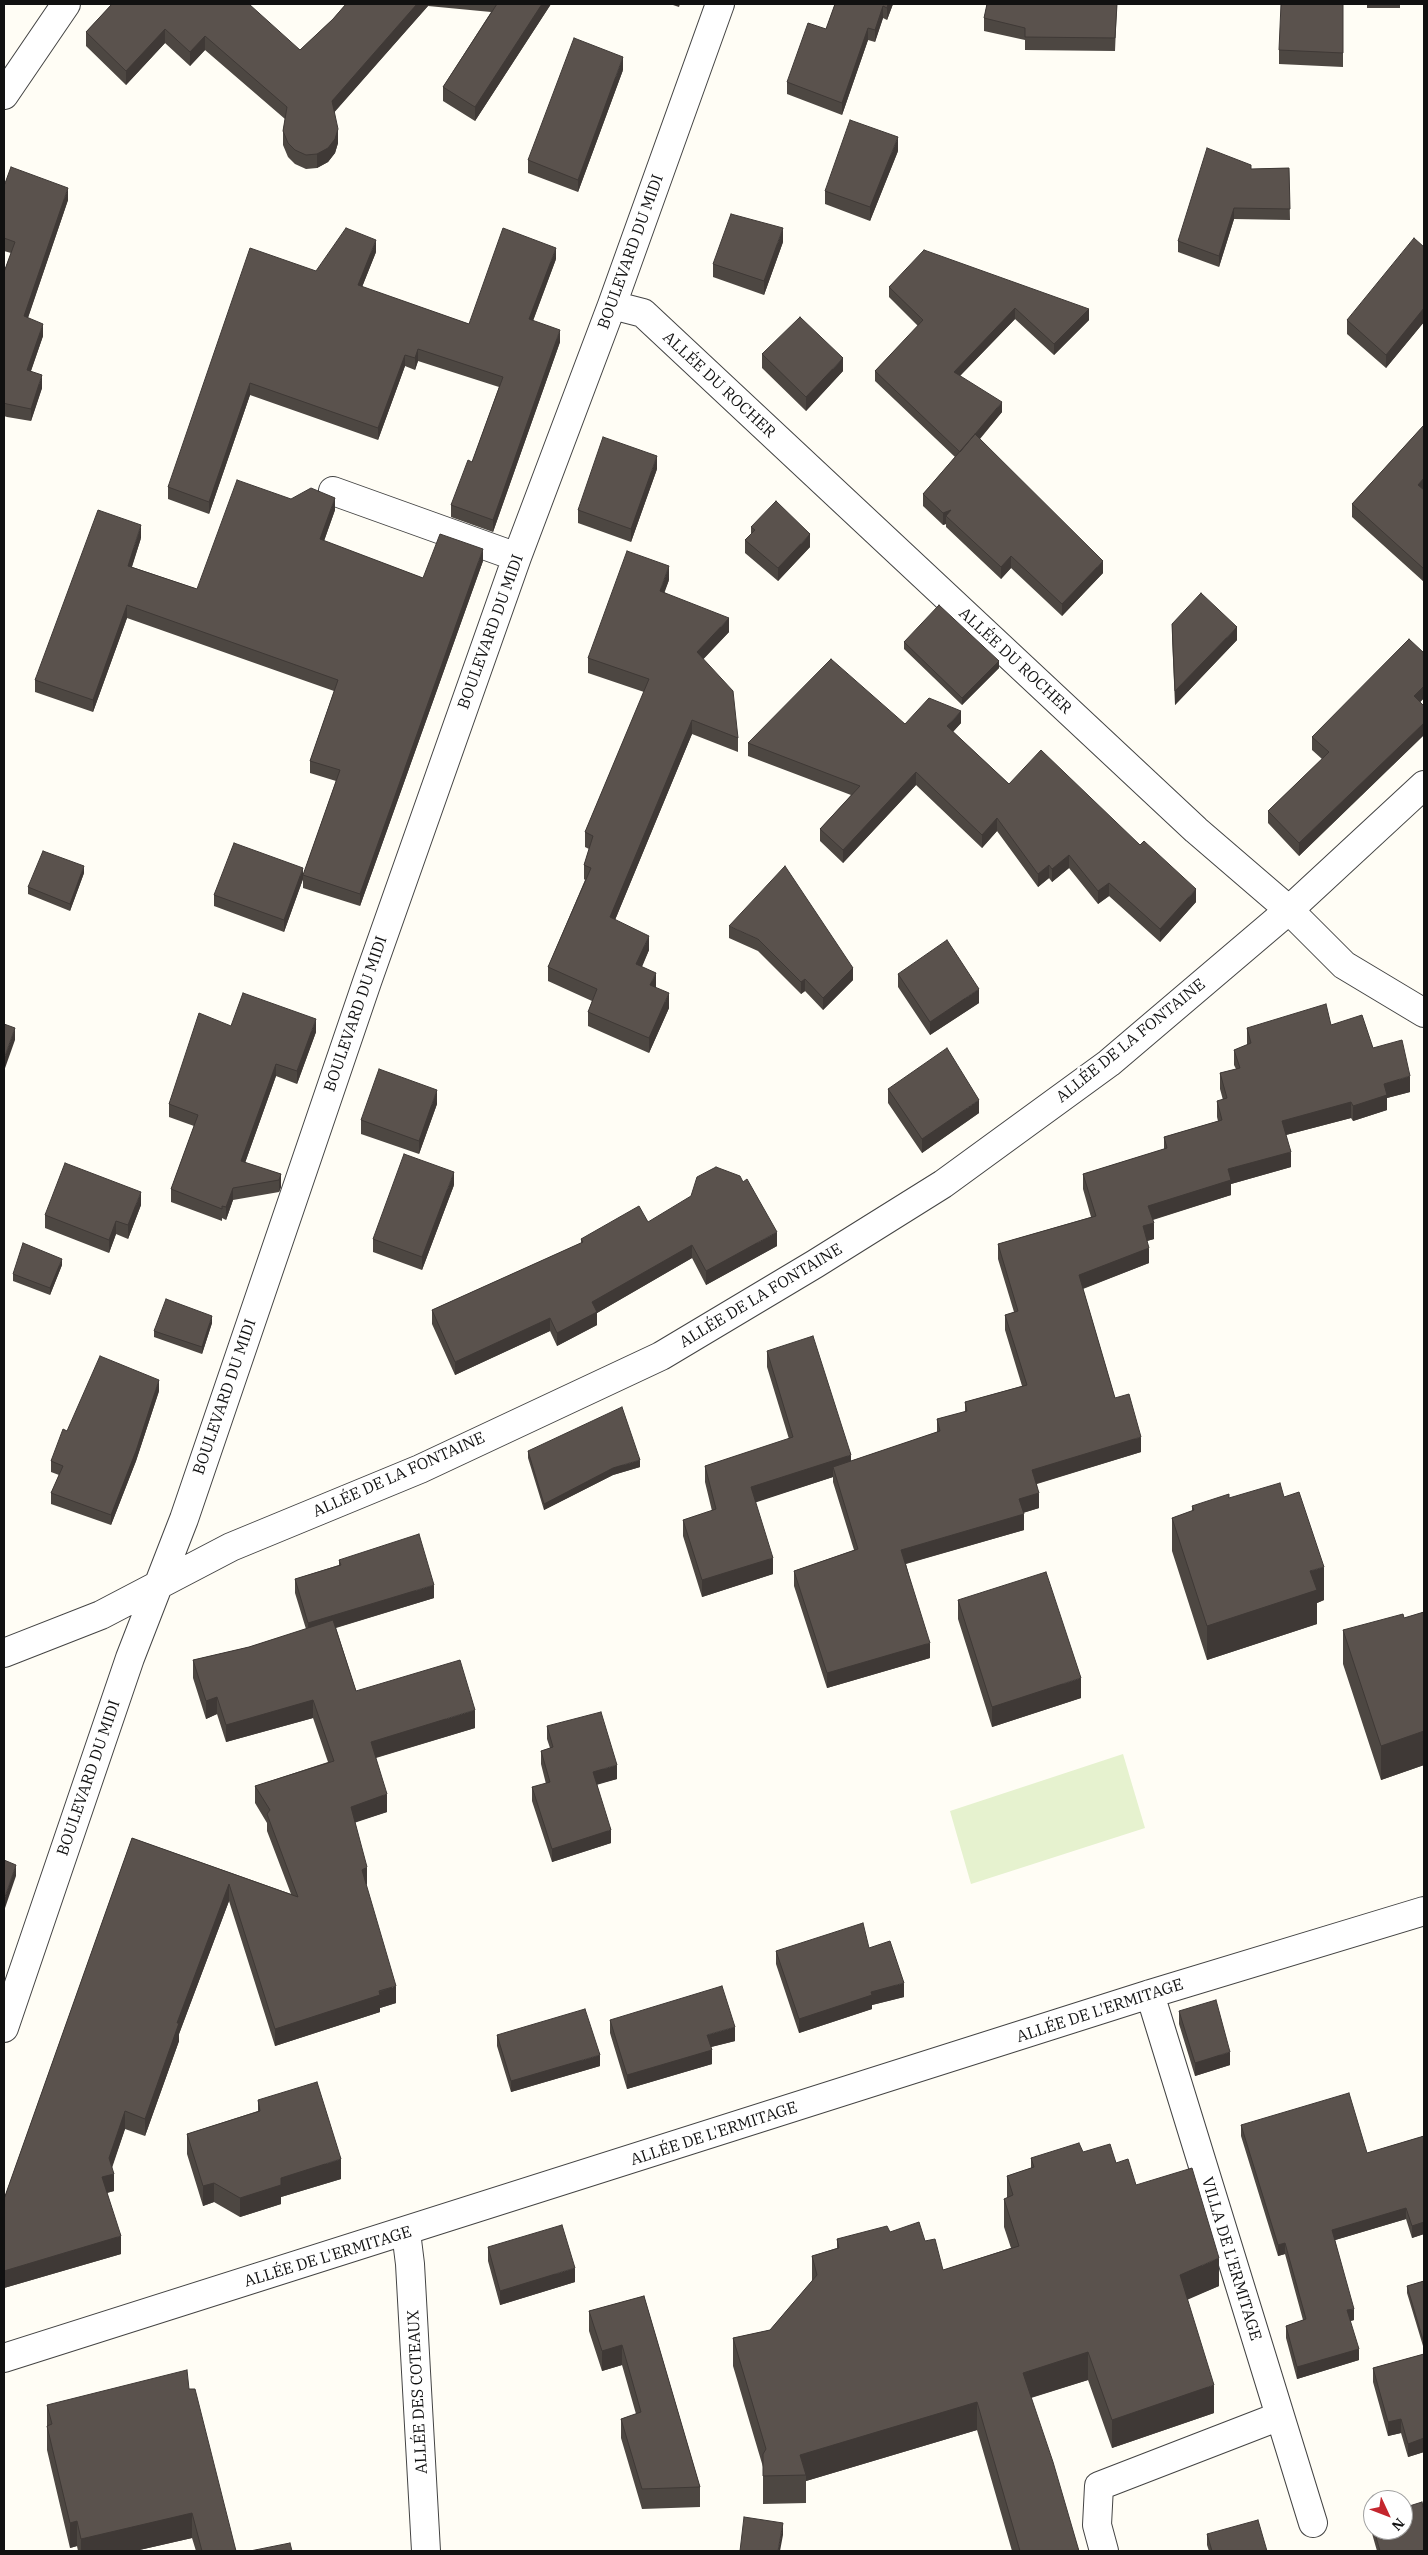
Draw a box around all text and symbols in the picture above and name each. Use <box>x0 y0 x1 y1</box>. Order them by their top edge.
street label: BOULEVARD DU MIDI <box>594 172 668 332</box>
street label: ALLÉE DU ROCHER <box>659 328 779 442</box>
street label: BOULEVARD DU MIDI <box>454 552 528 712</box>
street label: ALLÉE DU ROCHER <box>955 604 1075 718</box>
street label: BOULEVARD DU MIDI <box>320 934 392 1094</box>
street label: ALLÉE DE LA FONTAINE <box>1053 975 1209 1107</box>
street label: ALLÉE DE LA FONTAINE <box>676 1240 846 1352</box>
street label: BOULEVARD DU MIDI <box>189 1317 261 1477</box>
street label: ALLÉE DE LA FONTAINE <box>310 1428 488 1522</box>
street label: BOULEVARD DU MIDI <box>53 1698 125 1858</box>
street label: ALLÉE DE L'ERMITAGE <box>1014 1975 1186 2047</box>
street label: ALLÉE DE L'ERMITAGE <box>628 2098 800 2170</box>
street label: VILLA DE L'ERMITAGE <box>1197 2175 1265 2343</box>
street label: ALLÉE DE L'ERMITAGE <box>242 2222 414 2292</box>
street label: ALLÉE DES COTEAUX <box>404 2310 432 2474</box>
north arrow <box>1363 2490 1413 2540</box>
text: N <box>1388 2514 1409 2535</box>

